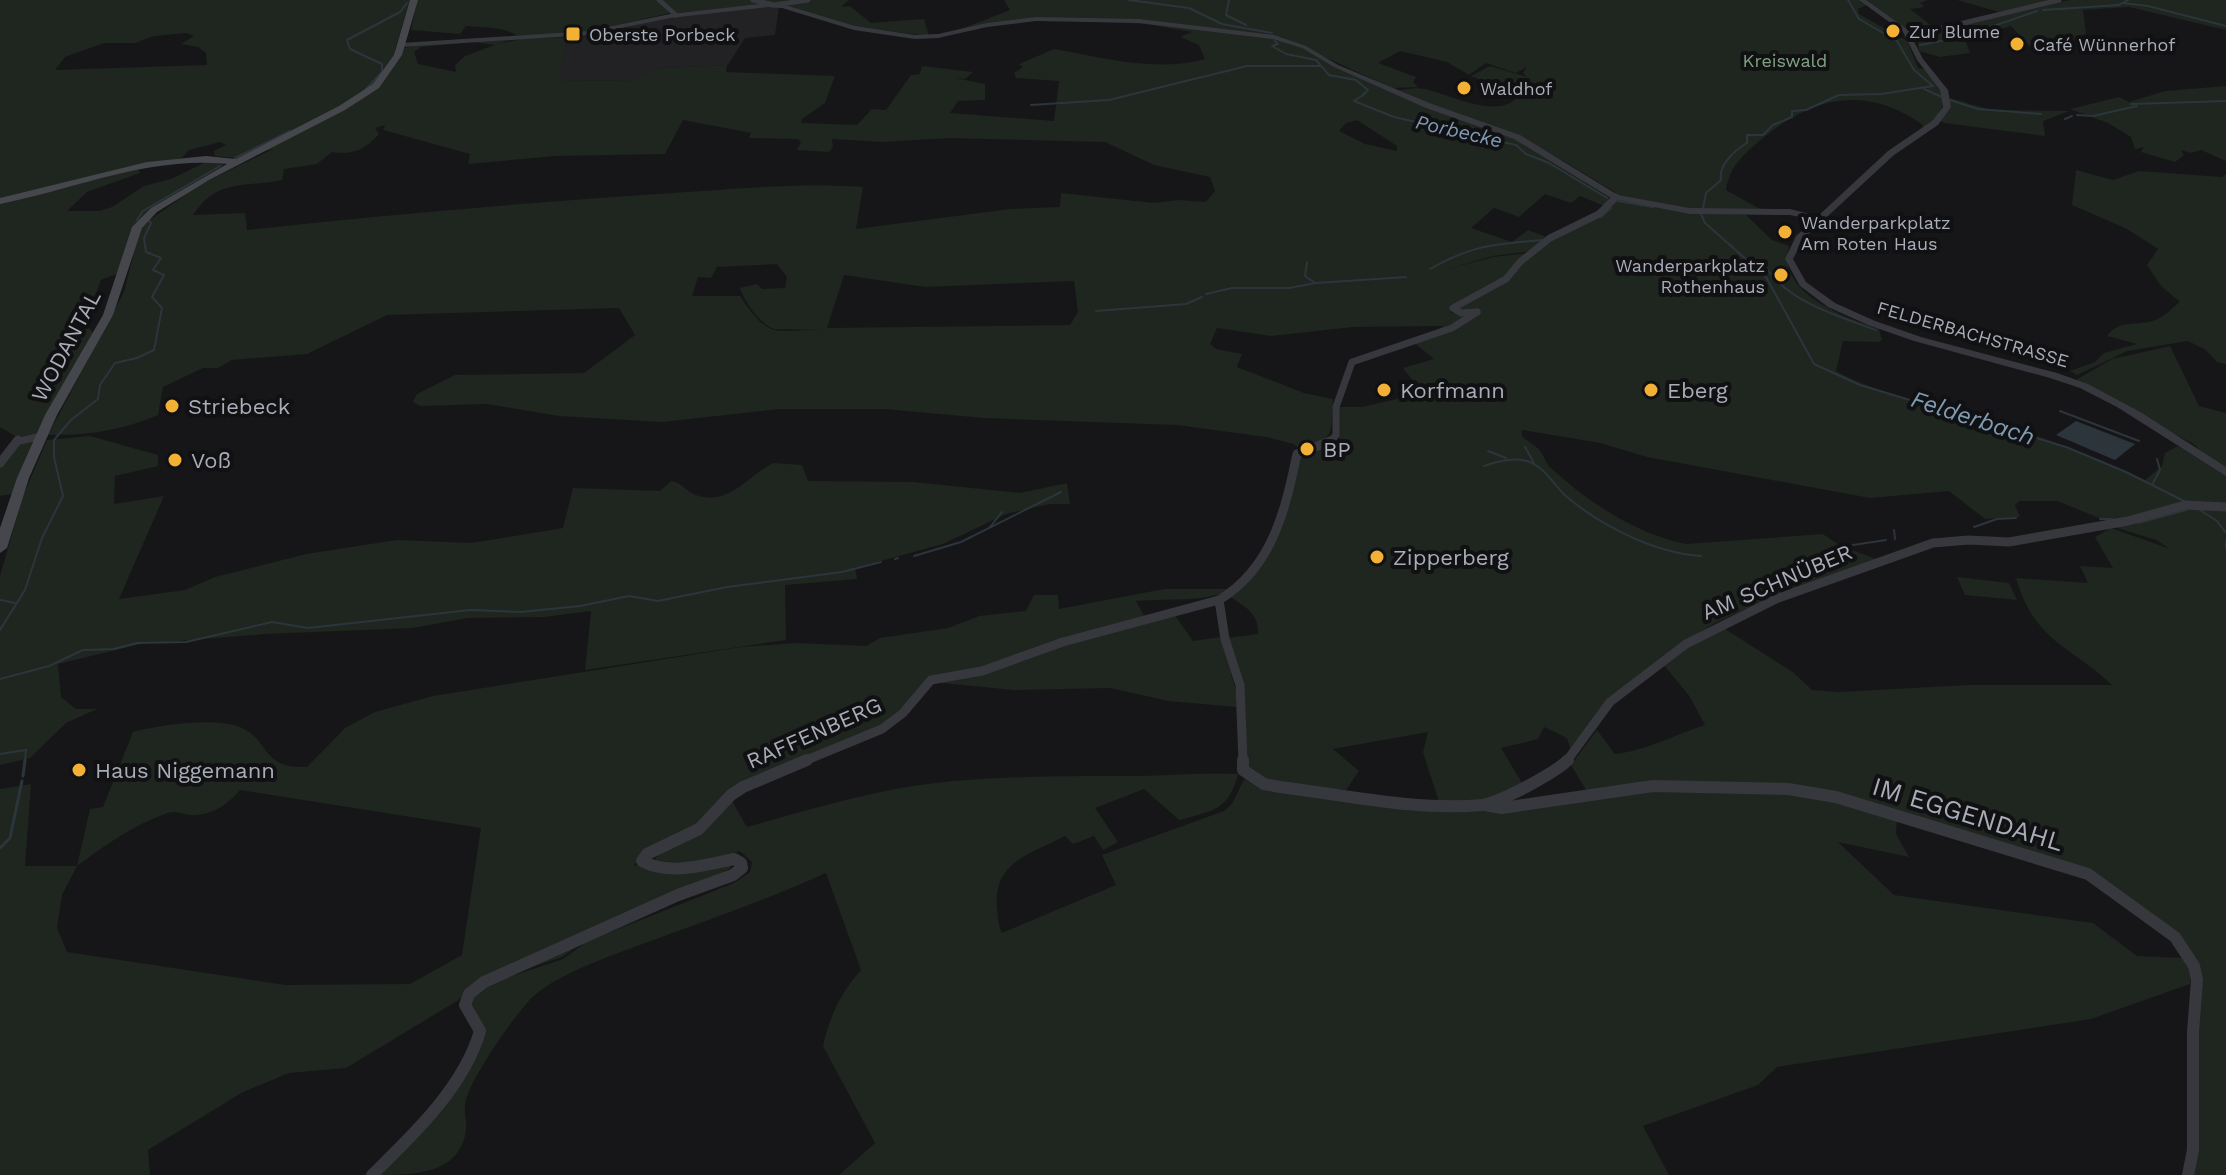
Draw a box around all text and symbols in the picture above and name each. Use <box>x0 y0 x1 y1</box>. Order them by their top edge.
place label: Zur Blume <box>1909 21 2000 42</box>
marker: Zur Blume <box>1884 22 1902 40</box>
place label: Oberste Porbeck <box>589 24 735 45</box>
marker: Oberste Porbeck <box>564 25 582 43</box>
place label: Café Wünnerhof <box>2033 34 2175 55</box>
marker: Café Wünnerhof <box>2008 35 2026 53</box>
park label: Kreiswald <box>1743 50 1827 71</box>
place label: Waldhof <box>1480 78 1552 99</box>
marker: Waldhof <box>1455 79 1473 97</box>
water label: Porbecke <box>1413 109 1505 153</box>
place label: Wanderparkplatz Am Roten Haus <box>1801 212 1951 254</box>
marker: Wanderparkplatz Am Roten Haus <box>1776 223 1794 241</box>
place label: Wanderparkplatz Rothenhaus <box>1615 255 1765 297</box>
marker: Wanderparkplatz Rothenhaus <box>1772 266 1790 284</box>
street label: WODANTAL <box>26 286 106 406</box>
street label: FELDERBACHSTRASSE <box>1875 297 2071 371</box>
place label: Korfmann <box>1400 378 1505 403</box>
place label: Eberg <box>1667 378 1728 403</box>
marker: Korfmann <box>1375 381 1393 399</box>
marker: Eberg <box>1642 381 1660 399</box>
water label: Felderbach <box>1908 385 2038 451</box>
place label: Striebeck <box>188 394 290 419</box>
marker: Striebeck <box>163 397 181 415</box>
place label: BP <box>1323 437 1351 462</box>
marker: BP <box>1298 440 1316 458</box>
place label: Voß <box>191 448 231 473</box>
marker: Voß <box>166 451 184 469</box>
street label: AM SCHNÜBER <box>1698 539 1856 625</box>
place label: Zipperberg <box>1393 545 1509 570</box>
marker: Zipperberg <box>1368 548 1386 566</box>
street label: RAFFENBERG <box>743 692 885 774</box>
place label: Haus Niggemann <box>95 758 275 783</box>
marker: Haus Niggemann <box>70 761 88 779</box>
street label: IM EGGENDAHL <box>1869 771 2067 857</box>

